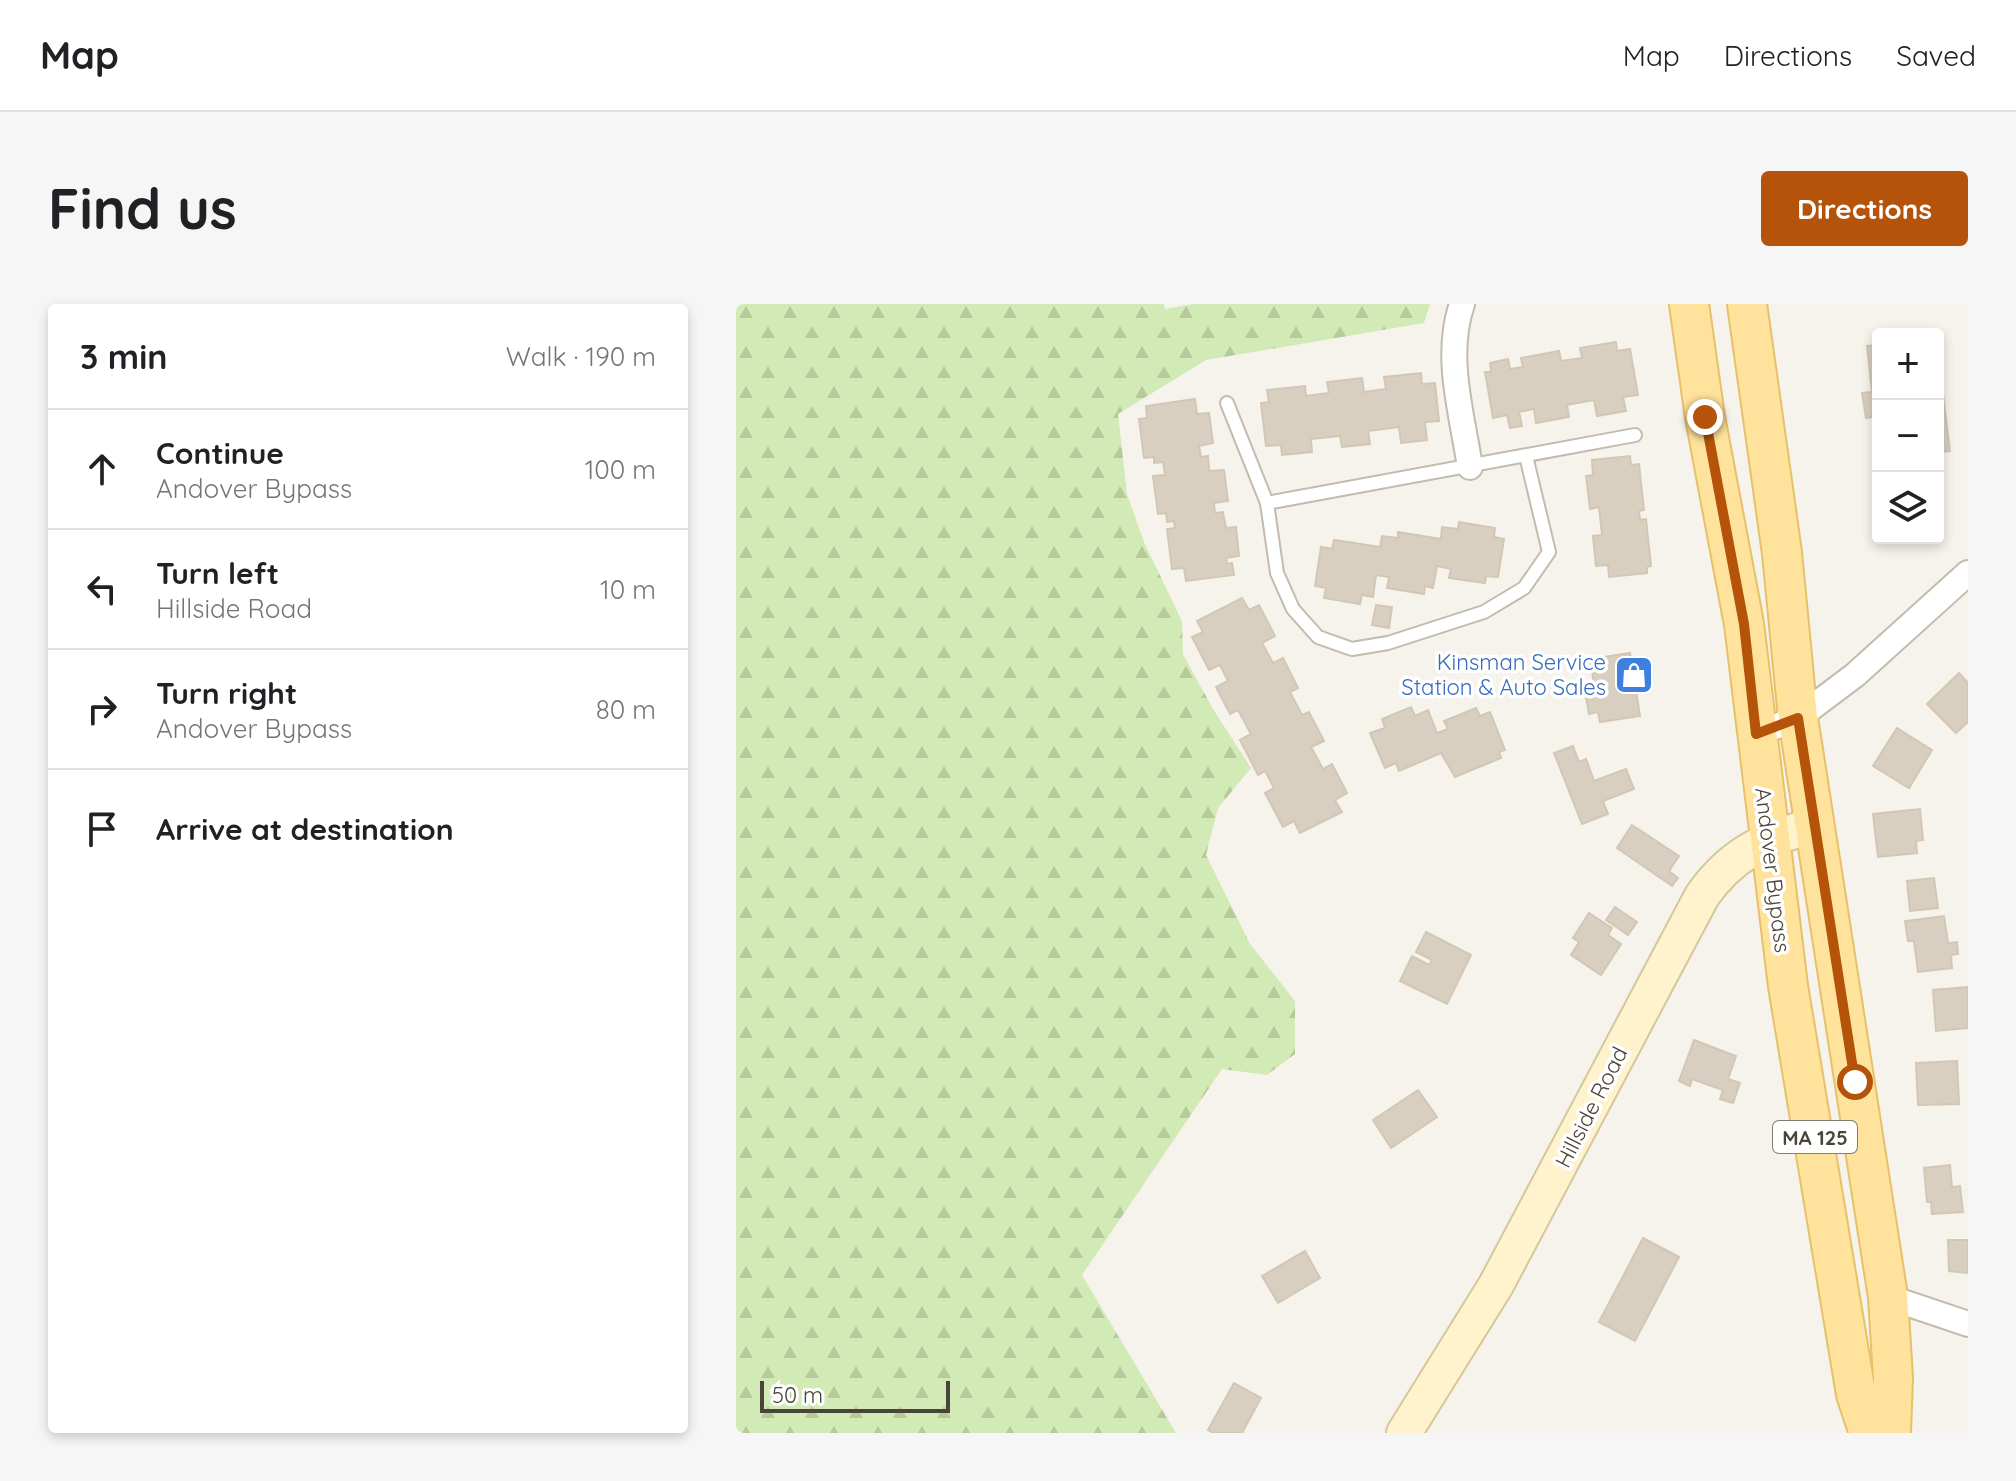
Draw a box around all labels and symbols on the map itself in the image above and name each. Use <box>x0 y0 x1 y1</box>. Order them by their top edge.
route end <box>1687 399 1723 435</box>
place label: Kinsman Service Station & Auto Sales <box>1401 648 1606 701</box>
shop icon: Kinsman Service Station & Auto Sales <box>1613 654 1655 696</box>
street label: Andover Bypass <box>1749 786 1797 954</box>
street label: Hillside Road <box>1549 1042 1633 1172</box>
route start <box>1837 1064 1873 1100</box>
road number: MA 125 <box>1773 1121 1857 1153</box>
scale bar <box>760 1377 950 1413</box>

